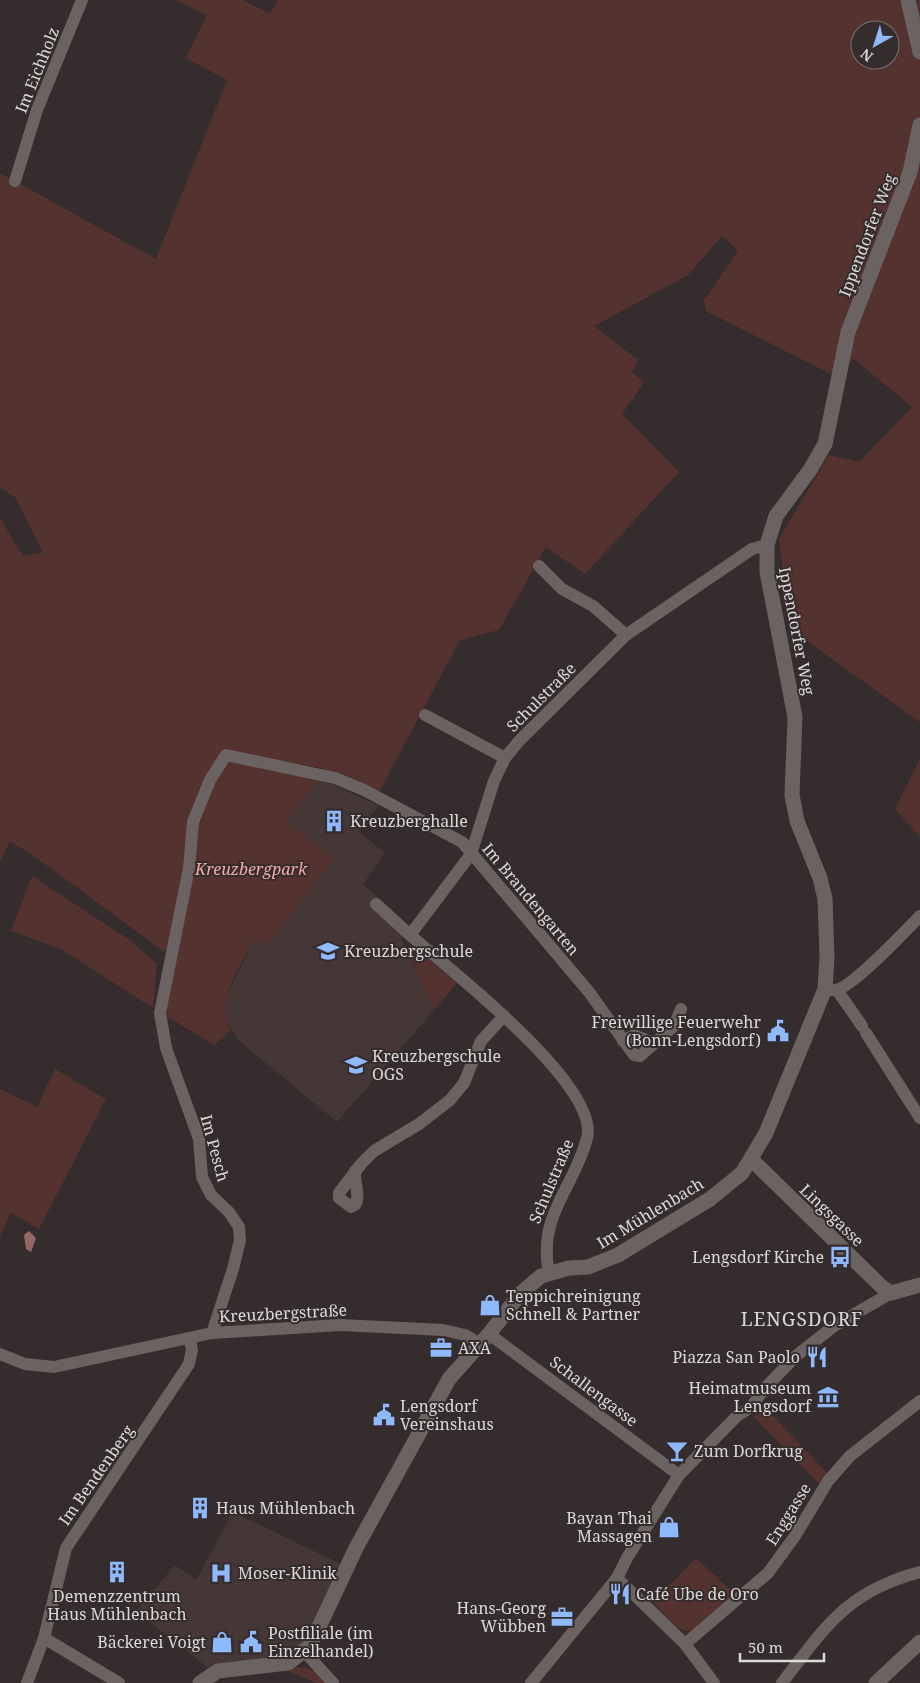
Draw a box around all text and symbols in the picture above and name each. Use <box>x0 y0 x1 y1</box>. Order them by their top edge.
north arrow <box>850 20 900 70</box>
street label: Im Eichholz <box>10 24 64 116</box>
text: N <box>856 45 877 66</box>
street label: Ippendorfer Weg <box>833 170 901 300</box>
street label: Ippendorfer Weg <box>774 565 820 697</box>
street label: Schulstraße <box>501 657 581 737</box>
building icon: Kreuzberghalle <box>321 808 347 834</box>
place label: Kreuzberghalle <box>350 810 468 832</box>
street label: Im Brandengarten <box>477 838 585 960</box>
park label: Kreuzbergpark <box>194 858 308 880</box>
school or university icon: Kreuzbergschule <box>315 938 341 964</box>
place label: Kreuzbergschule <box>344 940 473 962</box>
place label: Freiwillige Feuerwehr (Bonn-Lengsdorf) <box>591 1011 761 1051</box>
public building icon: Freiwillige Feuerwehr (Bonn-Lengsdorf) <box>765 1018 791 1044</box>
place label: Kreuzbergschule OGS <box>372 1045 501 1085</box>
school or university icon: Kreuzbergschule OGS <box>343 1052 369 1078</box>
street label: Im Pesch <box>195 1112 235 1184</box>
street label: Schulstraße <box>523 1135 579 1227</box>
street label: Im Mühlenbach <box>592 1172 708 1254</box>
street label: Lingsgasse <box>795 1179 869 1251</box>
bus stop icon: Lengsdorf Kirche <box>827 1244 853 1270</box>
place label: Lengsdorf Kirche <box>692 1246 824 1268</box>
place label: Teppichreinigung Schnell & Partner <box>506 1285 641 1325</box>
shop icon: Teppichreinigung Schnell & Partner <box>477 1292 503 1318</box>
street label: Kreuzbergstraße <box>218 1299 348 1327</box>
district label: LENGSDORF <box>741 1306 863 1332</box>
office icon: AXA <box>428 1335 454 1361</box>
place label: AXA <box>458 1337 492 1359</box>
restaurant icon: Piazza San Paolo <box>804 1344 830 1370</box>
place label: Piazza San Paolo <box>672 1346 800 1368</box>
street label: Schallengasse <box>545 1351 643 1431</box>
place label: Heimatmuseum Lengsdorf <box>689 1377 813 1417</box>
museum icon: Heimatmuseum Lengsdorf <box>815 1384 841 1410</box>
place label: Lengsdorf Vereinshaus <box>400 1395 494 1435</box>
public building icon: Lengsdorf Vereinshaus <box>371 1402 397 1428</box>
street label: Im Bendenberg <box>53 1420 139 1530</box>
bar icon: Zum Dorfkrug <box>664 1438 690 1464</box>
place label: Zum Dorfkrug <box>694 1440 803 1462</box>
street label: Enggasse <box>760 1479 816 1549</box>
building icon: Haus Mühlenbach <box>187 1495 213 1521</box>
place label: Haus Mühlenbach <box>216 1497 355 1519</box>
place label: Bayan Thai Massagen <box>566 1507 652 1547</box>
shop icon: Bayan Thai Massagen <box>656 1514 682 1540</box>
building icon: Demenzzentrum Haus Mühlenbach <box>104 1559 130 1585</box>
hospital icon: Moser-Klinik <box>208 1560 234 1586</box>
place label: Moser-Klinik <box>238 1562 337 1584</box>
restaurant icon: Café Ube de Oro <box>607 1581 633 1607</box>
place label: Café Ube de Oro <box>636 1583 759 1605</box>
place label: Demenzzentrum Haus Mühlenbach <box>47 1585 187 1625</box>
place label: Hans-Georg Wübben <box>456 1597 546 1637</box>
office icon: Hans-Georg Wübben <box>549 1604 575 1630</box>
place label: Postfiliale (im Einzelhandel) <box>268 1622 373 1662</box>
shop icon: Bäckerei Voigt <box>209 1629 235 1655</box>
public building icon: Postfiliale (im Einzelhandel) <box>238 1629 264 1655</box>
scale bar <box>740 1630 824 1662</box>
place label: Bäckerei Voigt <box>97 1631 206 1653</box>
text: 50 m <box>748 1637 783 1657</box>

